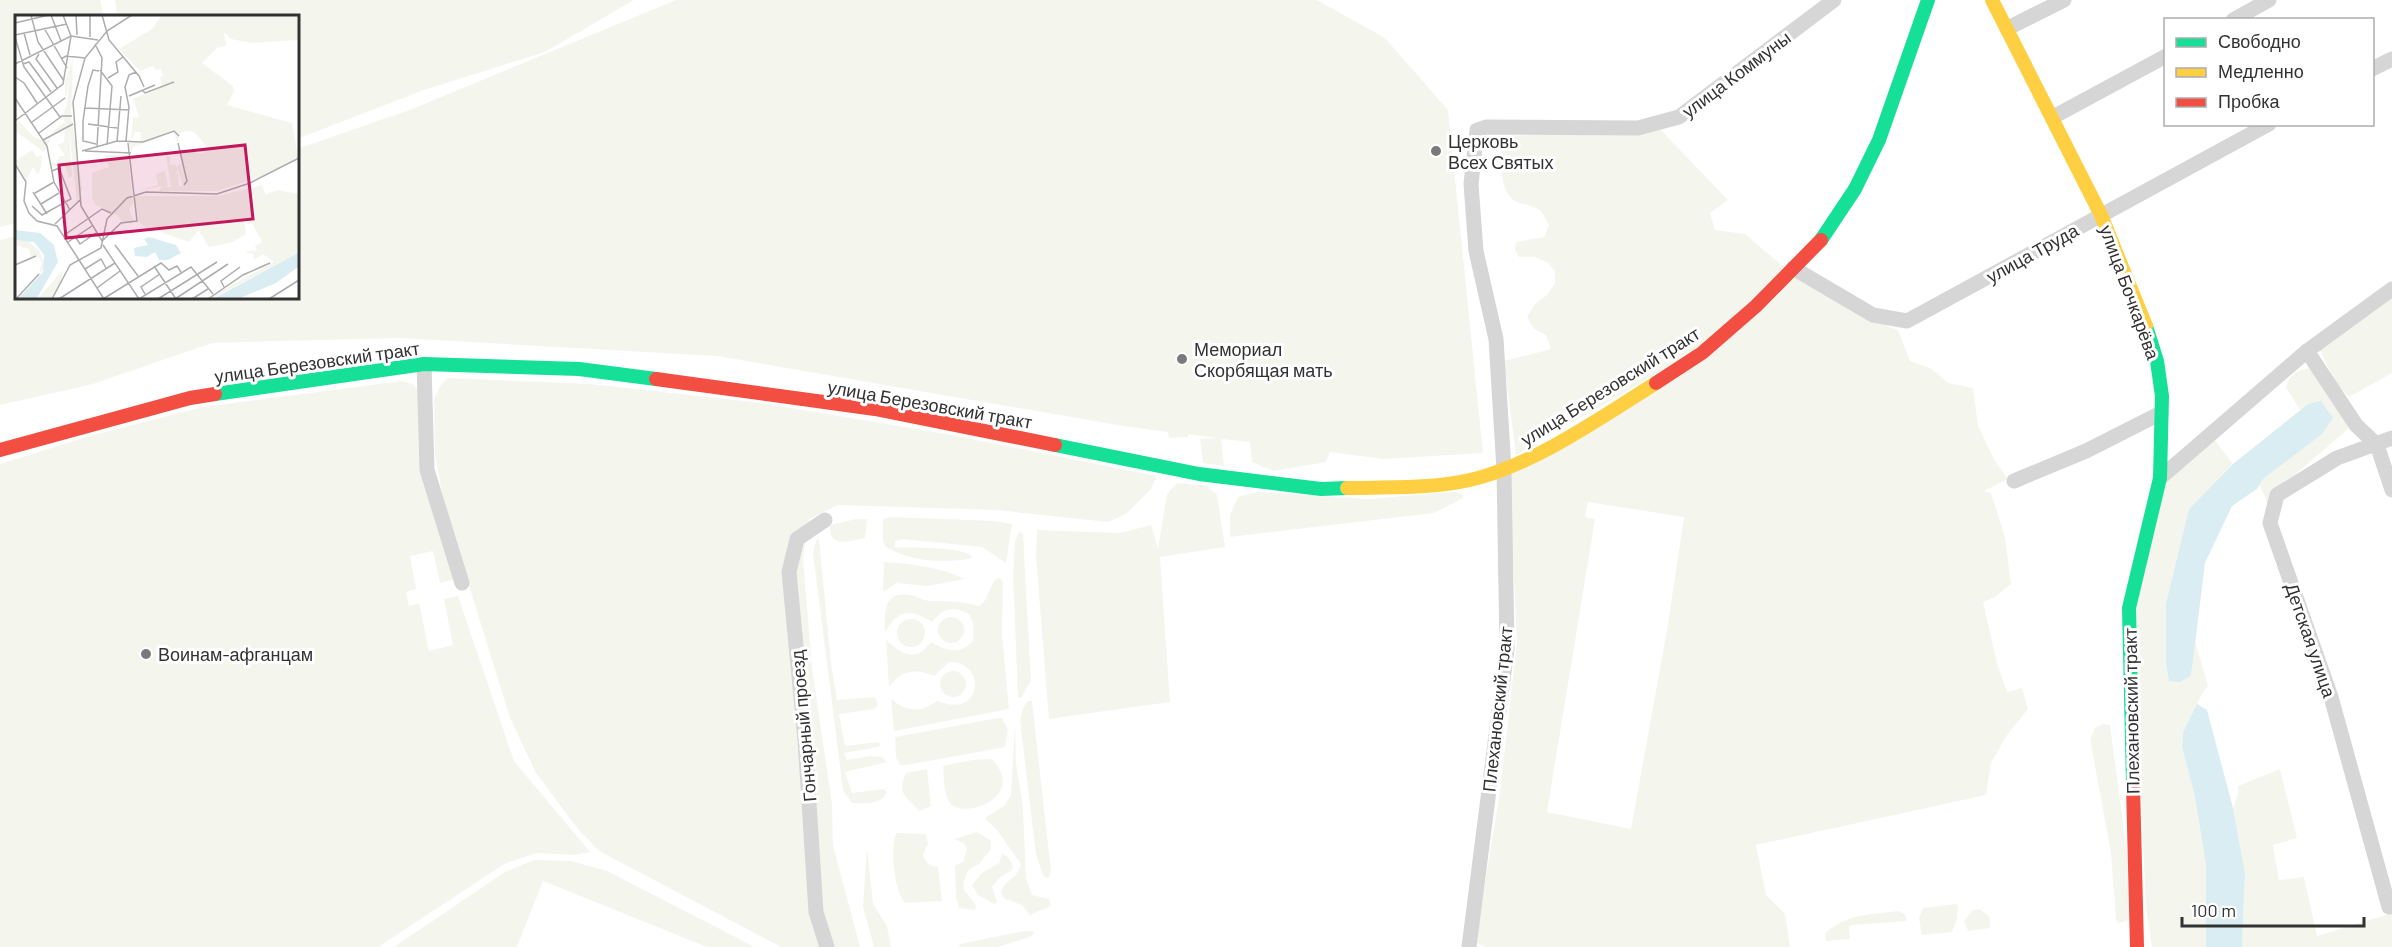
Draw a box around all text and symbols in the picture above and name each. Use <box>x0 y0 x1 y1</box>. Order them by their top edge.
inset map <box>15 15 298 298</box>
legend <box>2164 18 2374 126</box>
street label: улица Коммуны <box>1677 26 1795 122</box>
text: Свободно <box>2218 30 2301 52</box>
text: Медленно <box>2218 60 2304 82</box>
text: Пробка <box>2218 90 2281 112</box>
place label: Церковь Всех Святых <box>1448 130 1554 173</box>
marker: Церковь Всех Святых <box>1429 144 1443 158</box>
street label: улица Труда <box>1982 218 2083 287</box>
street label: улица Бочкарёва <box>2095 222 2165 363</box>
street label: улица Березовский тракт <box>1516 322 1704 450</box>
street label: улица Березовский тракт <box>213 337 421 387</box>
place label: Мемориал Скорбящая мать <box>1194 338 1333 381</box>
marker: Мемориал Скорбящая мать <box>1175 352 1189 366</box>
street label: улица Березовский тракт <box>826 375 1034 433</box>
street label: Детская улица <box>2281 580 2341 701</box>
street label: Плехановский тракт <box>1477 625 1517 793</box>
street label: Плехановский тракт <box>2119 628 2143 794</box>
place label: Воинам-афганцам <box>158 643 313 665</box>
marker: Воинам-афганцам <box>139 647 153 661</box>
street label: Гончарный проезд <box>785 649 821 803</box>
scale bar <box>2182 890 2364 928</box>
text: 100 m <box>2191 899 2236 921</box>

